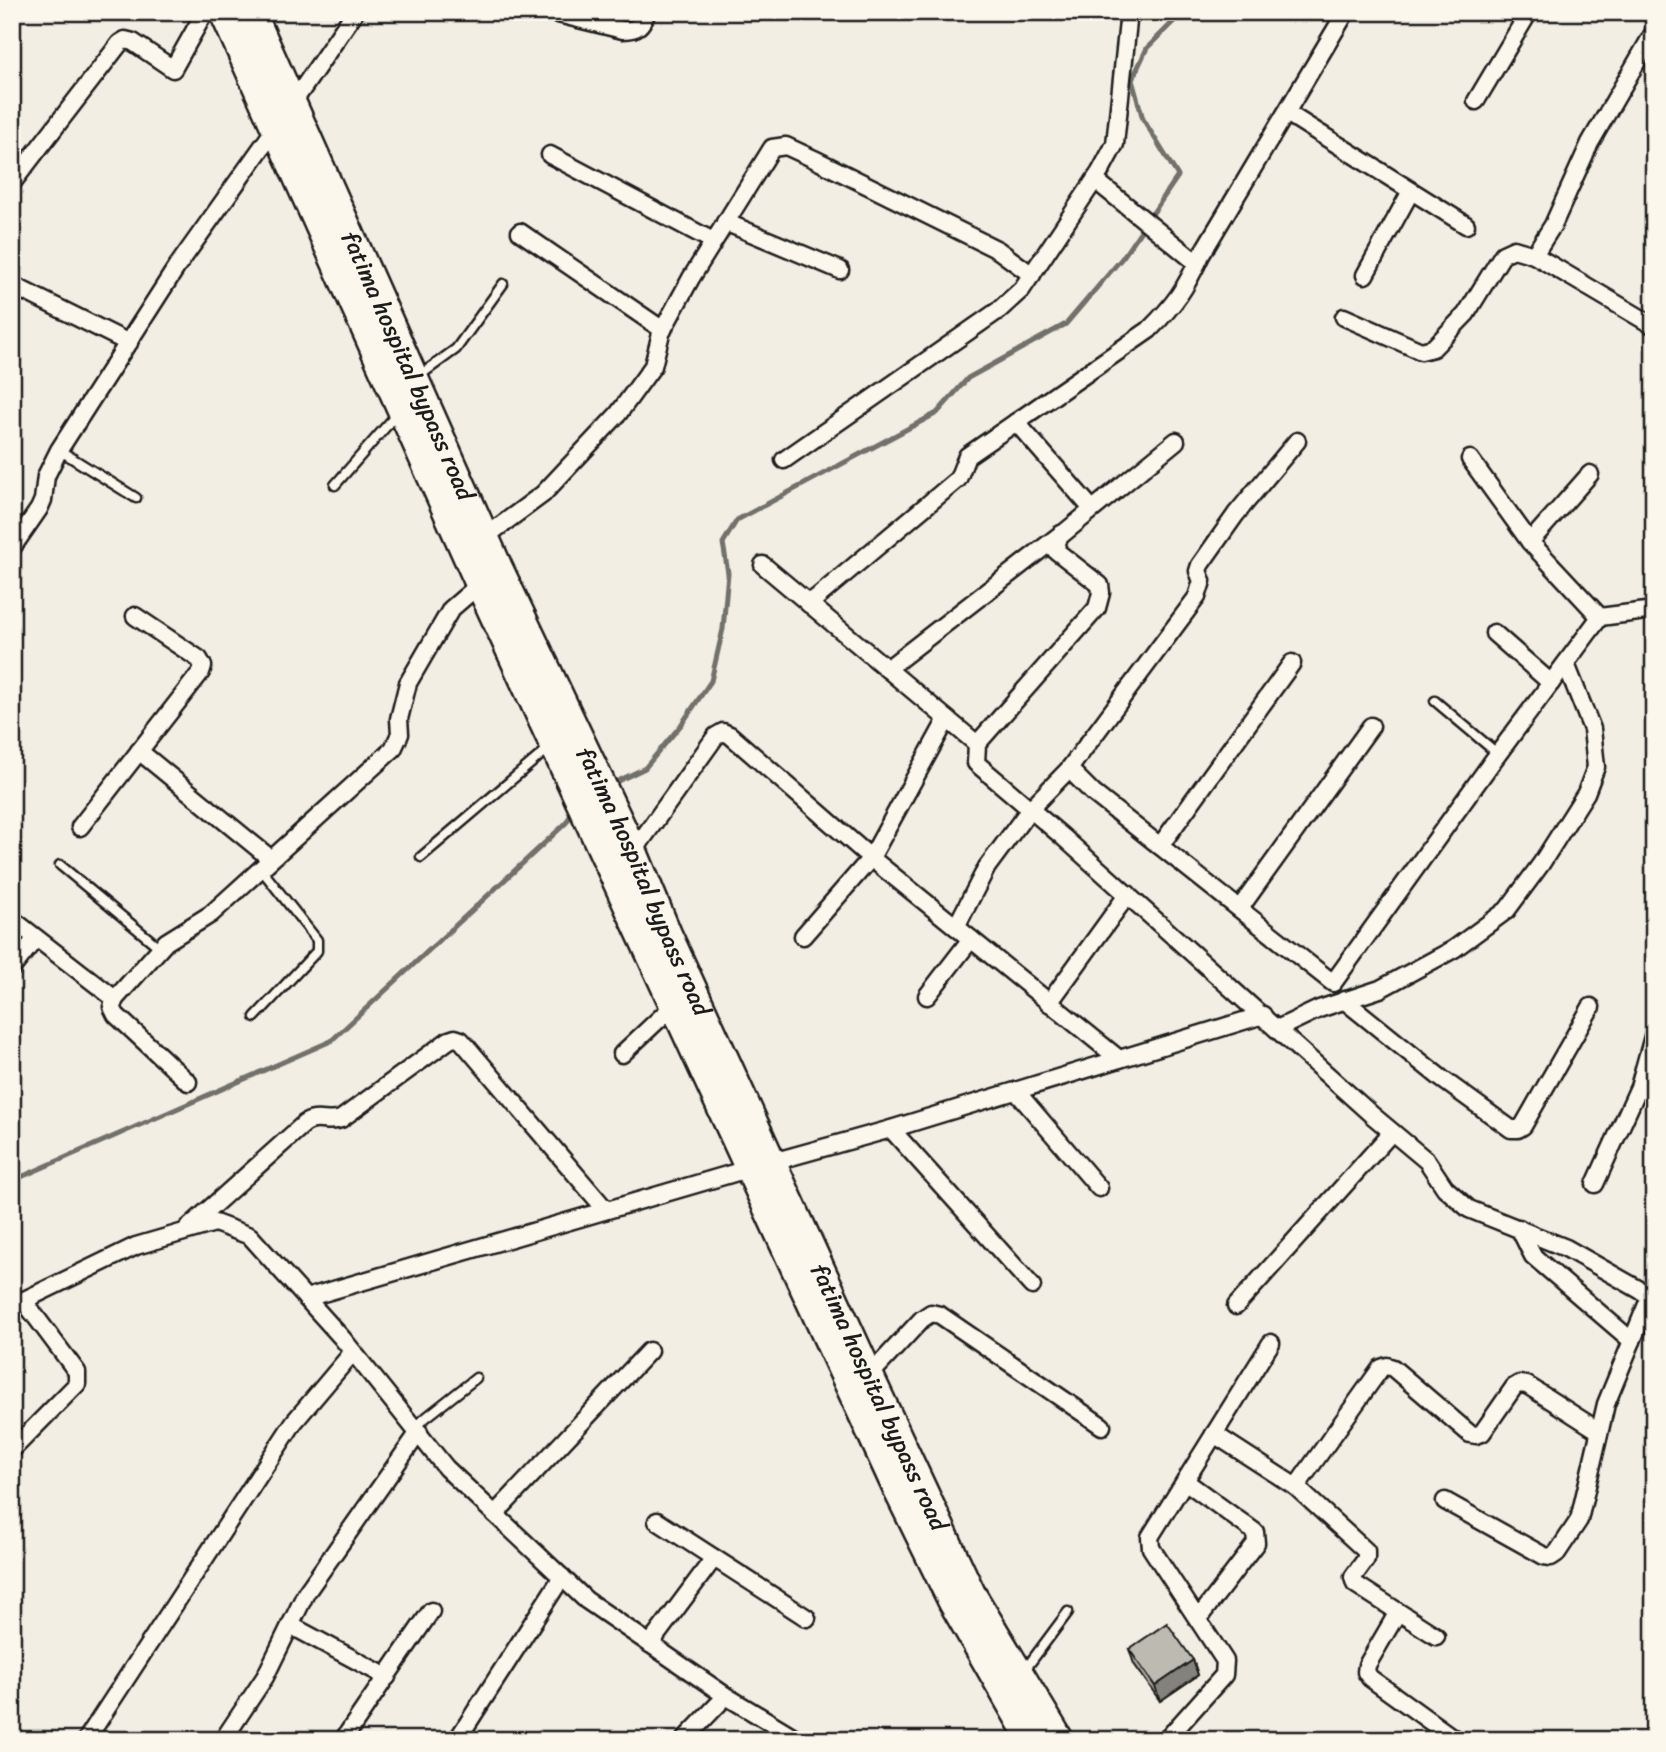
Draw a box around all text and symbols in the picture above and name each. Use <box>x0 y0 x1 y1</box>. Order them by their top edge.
street label: fatima hospital bypass road <box>330 224 487 509</box>
street label: fatima hospital bypass road <box>565 740 723 1024</box>
street label: fatima hospital bypass road <box>799 1256 960 1539</box>

